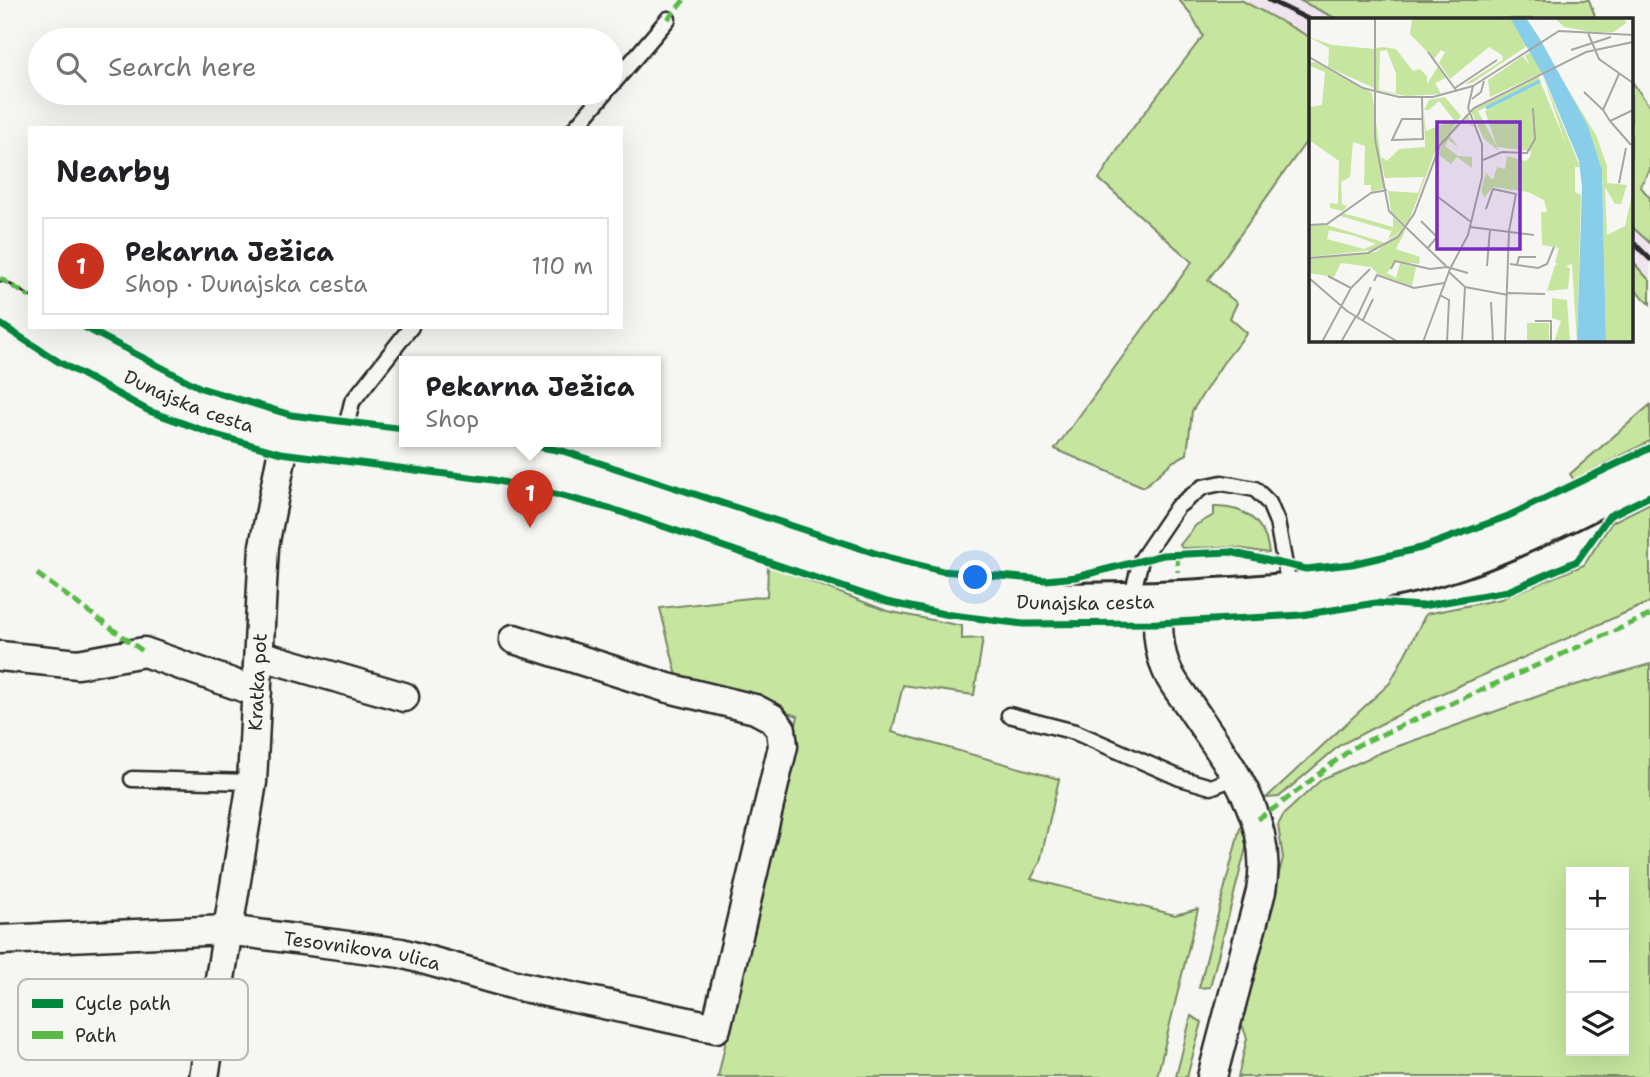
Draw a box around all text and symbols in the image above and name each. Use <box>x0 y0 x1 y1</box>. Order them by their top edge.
inset map <box>1309 18 1632 341</box>
search box <box>28 28 623 105</box>
icon: search <box>52 48 90 86</box>
text: Search here <box>108 49 257 84</box>
text: Nearby <box>56 151 171 192</box>
text: Pekarna Ježica <box>125 234 334 269</box>
text: 1 <box>76 251 86 281</box>
text: 110 m <box>531 251 593 281</box>
text: Shop · Dunajska cesta <box>125 269 367 299</box>
popup <box>399 356 661 447</box>
street label: Dunajska cesta <box>120 364 257 438</box>
text: Pekarna Ježica <box>425 369 635 404</box>
text: Shop <box>425 404 479 434</box>
pin: 1 <box>507 470 553 528</box>
your location <box>958 560 992 594</box>
street label: Dunajska cesta <box>1016 588 1155 615</box>
street label: Kratka pot <box>242 632 272 732</box>
map controls <box>1566 867 1629 1056</box>
button: + <box>1566 867 1629 930</box>
street label: Tesovnikova ulica <box>282 925 444 976</box>
button: − <box>1566 930 1629 993</box>
legend <box>18 979 248 1060</box>
text: Cycle path <box>75 991 171 1016</box>
button: layers <box>1566 993 1629 1056</box>
text: Path <box>75 1023 117 1048</box>

